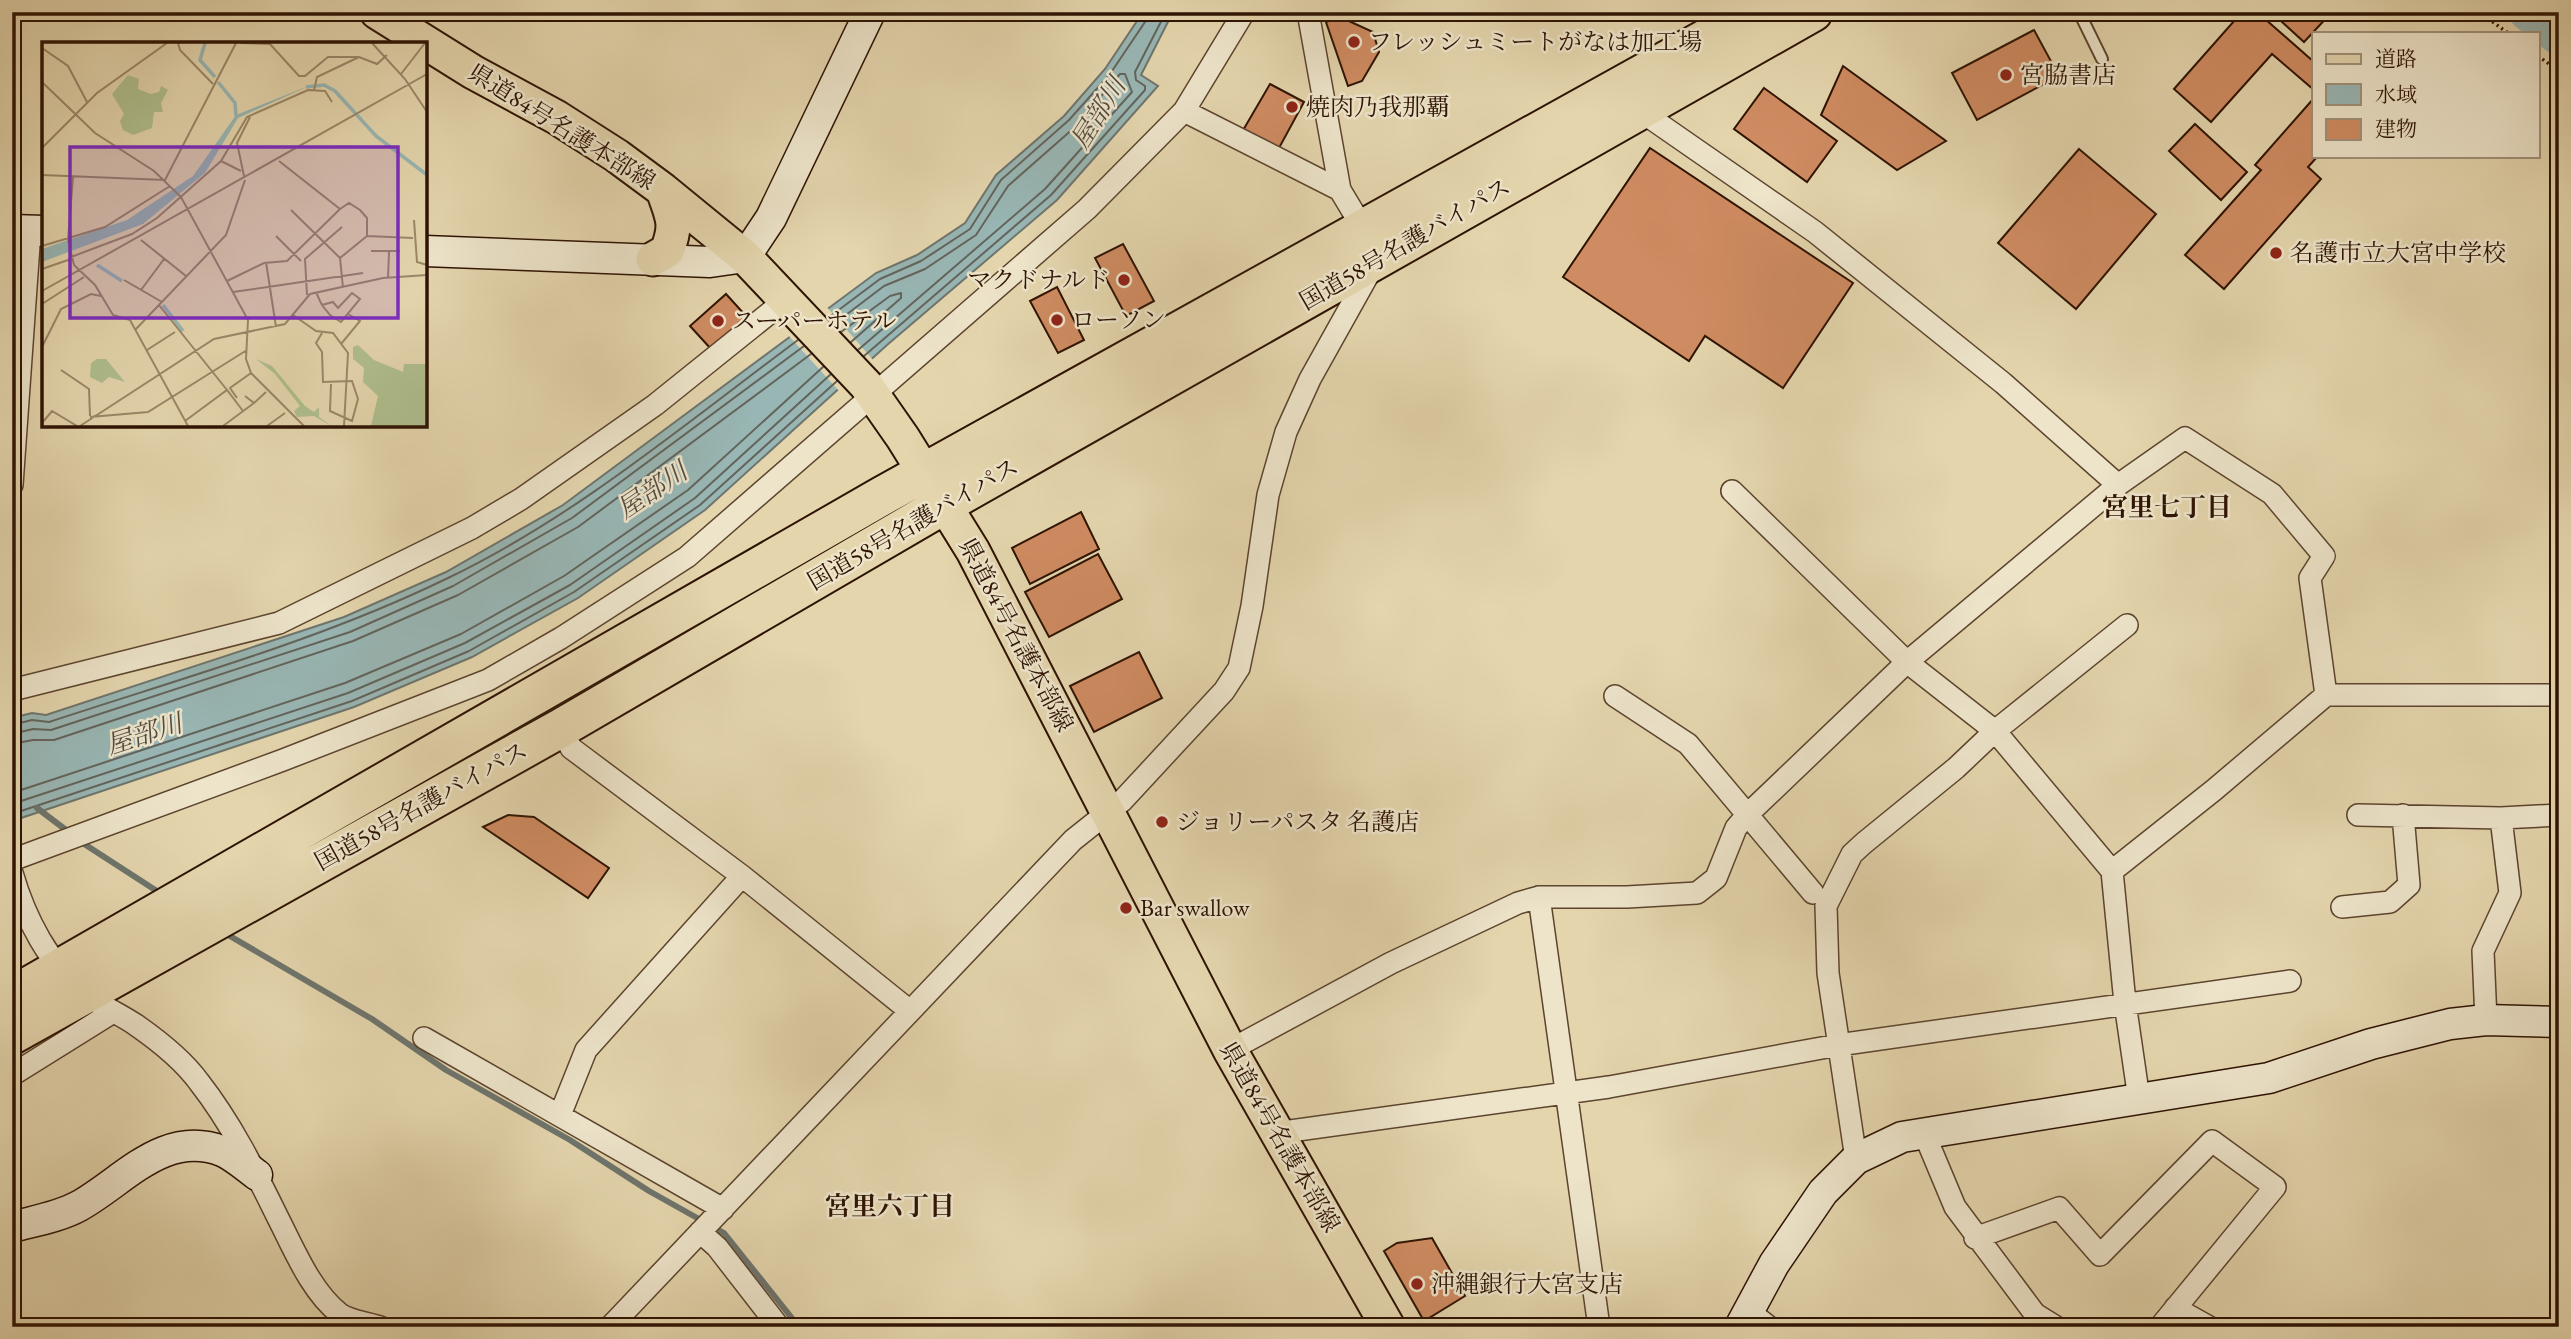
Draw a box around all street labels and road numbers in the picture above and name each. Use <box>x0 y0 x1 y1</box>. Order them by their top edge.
street label: 県道84号名護本部線 <box>463 56 662 197</box>
street label: 国道58号名護バイパス <box>1294 171 1516 317</box>
street label: 国道58号名護バイパス <box>802 451 1024 597</box>
street label: 県道84号名護本部線 <box>952 533 1081 737</box>
street label: 国道58号名護バイパス <box>309 734 533 877</box>
street label: 県道84号名護本部線 <box>1213 1036 1348 1238</box>

